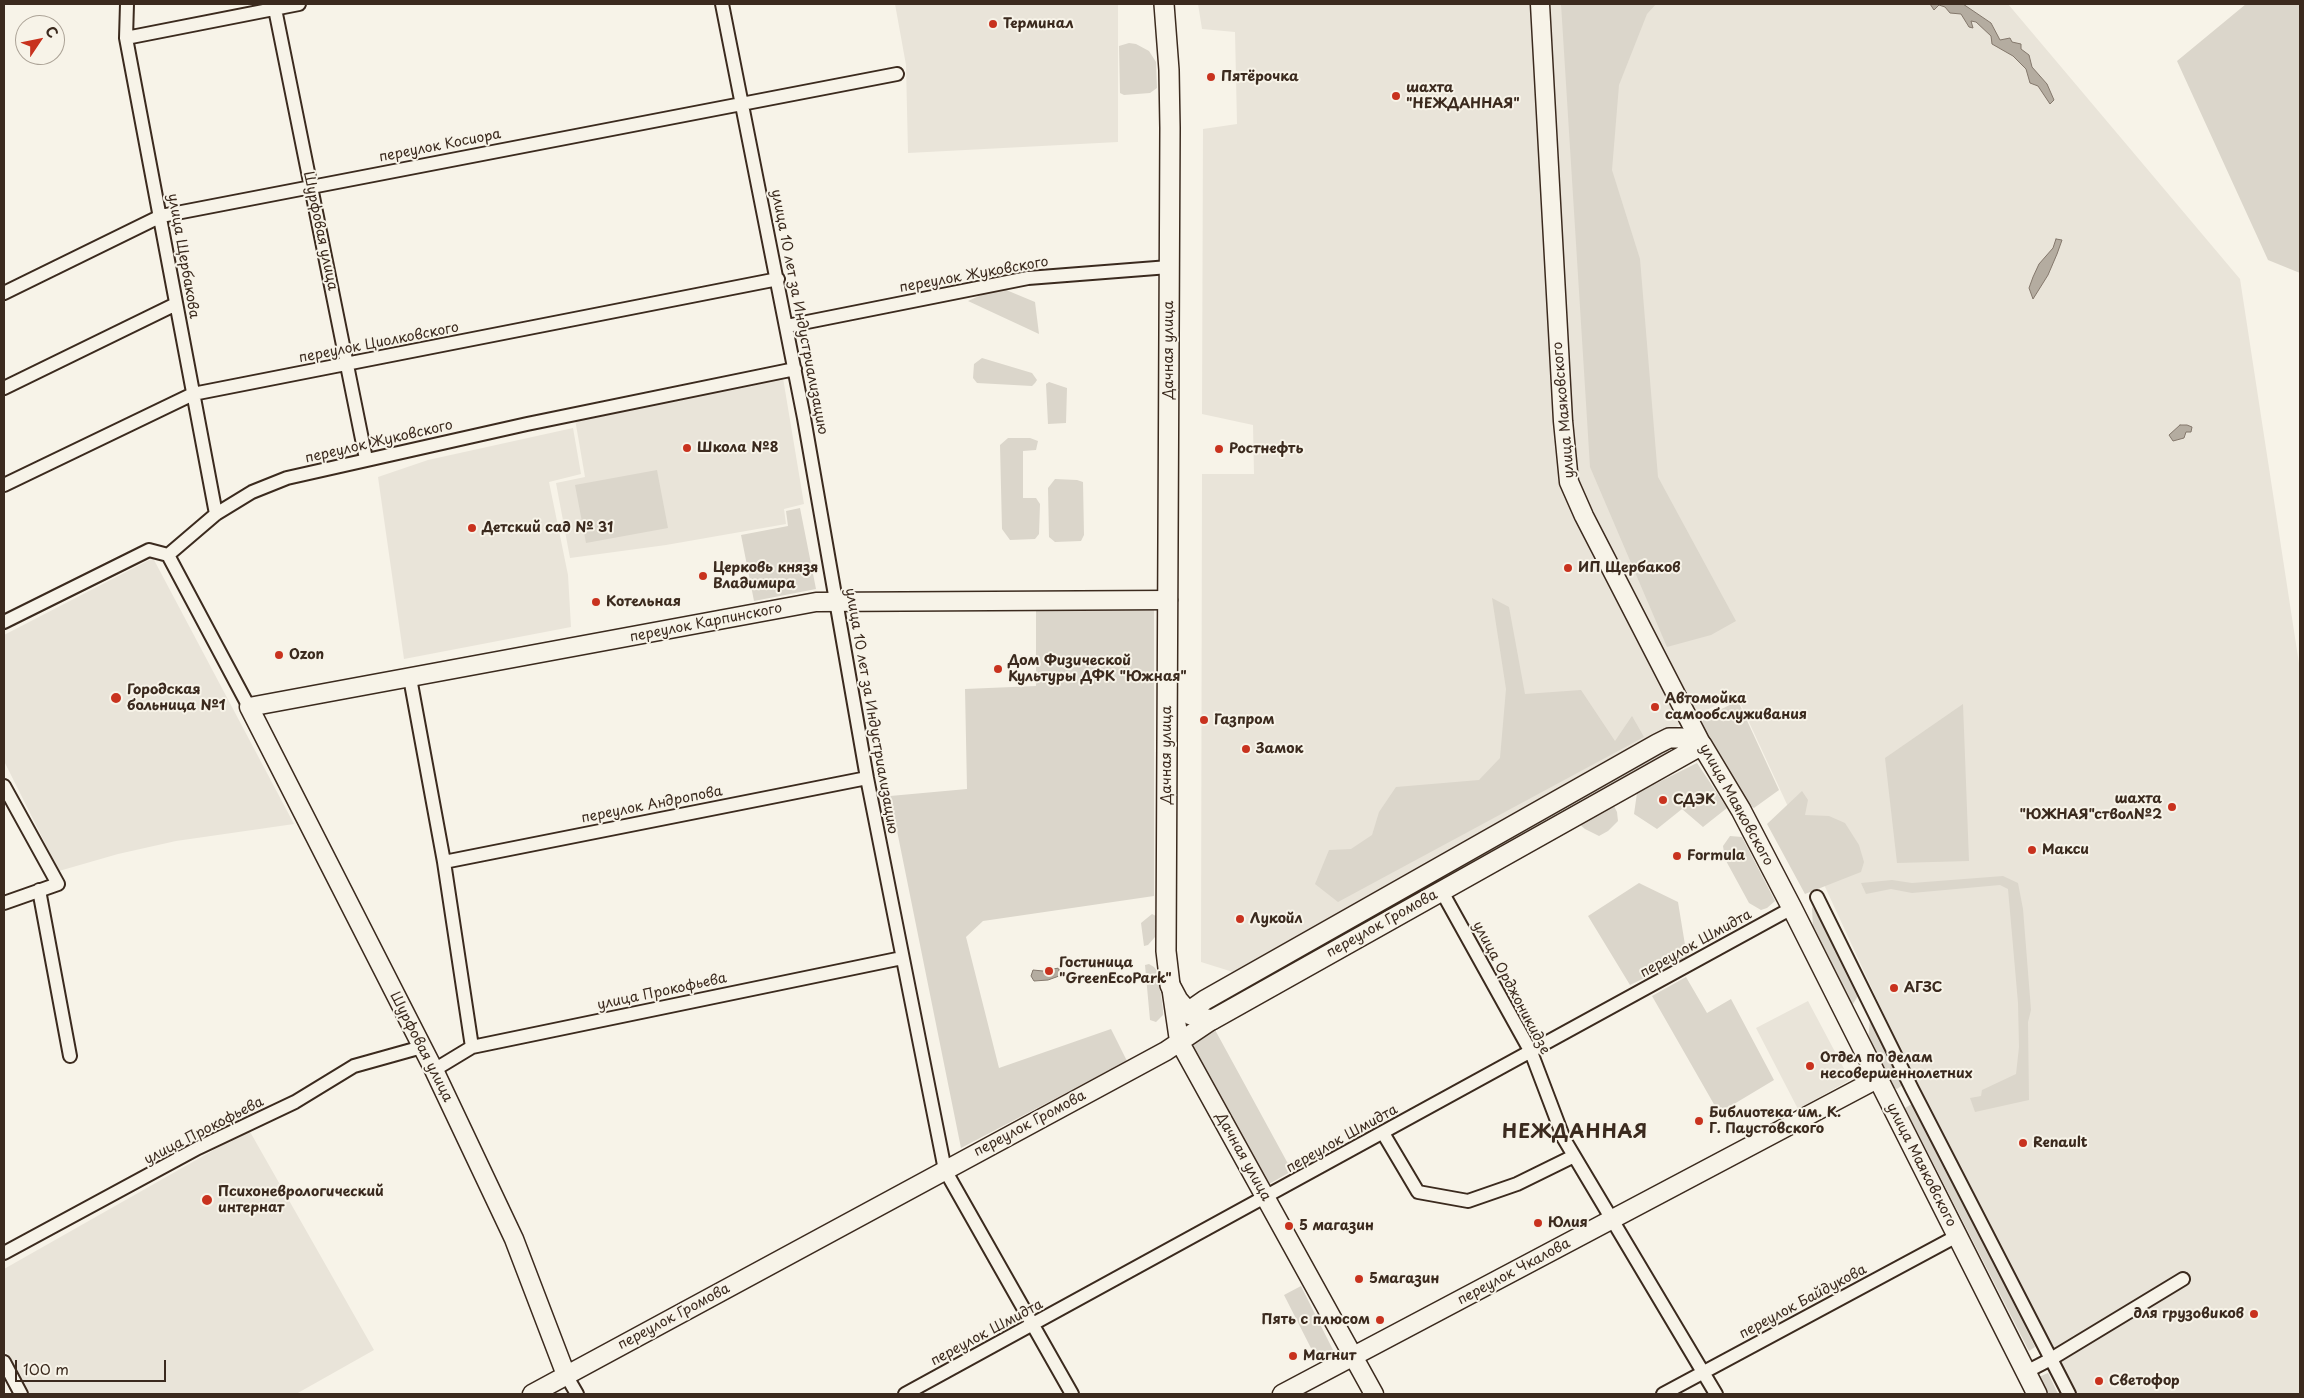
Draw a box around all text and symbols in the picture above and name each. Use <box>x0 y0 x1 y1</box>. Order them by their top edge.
north arrow <box>15 15 65 65</box>
place label: Терминал <box>1003 16 1074 32</box>
marker: Терминал <box>987 18 999 30</box>
text: С <box>40 22 64 42</box>
place label: Пятёрочка <box>1221 69 1299 85</box>
marker: Пятёрочка <box>1205 71 1217 83</box>
place label: шахта "НЕЖДАННАЯ" <box>1406 80 1520 112</box>
marker: шахта "НЕЖДАННАЯ" <box>1390 90 1402 102</box>
street label: переулок Косиора <box>378 126 502 166</box>
street label: Шурфовая улица <box>299 170 341 292</box>
street label: улица 10 лет за Индустриализацию <box>767 188 831 436</box>
street label: улица Щербакова <box>164 192 202 320</box>
street label: переулок Жуковского <box>898 254 1050 296</box>
street label: Дачная улица <box>1161 301 1177 399</box>
street label: переулок Циолковского <box>298 319 460 367</box>
street label: улица Маяковского <box>1550 341 1578 479</box>
street label: переулок Жуковского <box>304 417 454 467</box>
place label: Школа №8 <box>697 440 778 456</box>
place label: Ростнефть <box>1229 441 1303 457</box>
marker: Школа №8 <box>681 442 693 454</box>
marker: Ростнефть <box>1213 443 1225 455</box>
place label: Детский сад № 31 <box>482 520 613 536</box>
marker: Детский сад № 31 <box>466 522 478 534</box>
place label: Церковь князя Владимира <box>713 560 818 592</box>
place label: ИП Щербаков <box>1578 560 1680 576</box>
marker: ИП Щербаков <box>1562 562 1574 574</box>
marker: Церковь князя Владимира <box>697 570 709 582</box>
street label: улица 10 лет за Индустриализацию <box>841 587 901 835</box>
place label: Котельная <box>606 594 681 610</box>
marker: Котельная <box>590 596 602 608</box>
street label: переулок Карпинского <box>628 600 784 646</box>
place label: Ozon <box>289 647 324 663</box>
marker: Ozon <box>273 649 285 661</box>
place label: Дом Физической Культуры ДФК "Южная" <box>1008 653 1187 686</box>
marker: Дом Физической Культуры ДФК "Южная" <box>992 663 1004 675</box>
place label: Городская больница №1 <box>127 682 226 714</box>
marker: Городская больница №1 <box>109 691 123 705</box>
place label: Автомойка самообслуживания <box>1665 691 1807 724</box>
marker: Автомойка самообслуживания <box>1649 701 1661 713</box>
street label: Дачная улица <box>1159 706 1175 804</box>
place label: Газпром <box>1214 712 1275 728</box>
marker: Газпром <box>1198 714 1210 726</box>
place label: Замок <box>1256 741 1303 757</box>
street label: улица Маяковского <box>1695 741 1777 869</box>
marker: Замок <box>1240 743 1252 755</box>
street label: переулок Андропова <box>580 783 724 827</box>
place label: шахта "ЮЖНАЯ"ствол№2 <box>2019 791 2162 824</box>
place label: СДЭК <box>1673 792 1715 808</box>
marker: СДЭК <box>1657 794 1669 806</box>
marker: шахта "ЮЖНАЯ"ствол№2 <box>2166 801 2178 813</box>
place label: Макси <box>2042 842 2089 858</box>
marker: Макси <box>2026 844 2038 856</box>
place label: Formula <box>1687 848 1745 864</box>
marker: Formula <box>1671 850 1683 862</box>
street label: переулок Громова <box>1324 886 1440 962</box>
street label: переулок Шмидта <box>1637 906 1755 982</box>
place label: Лукойл <box>1250 911 1302 927</box>
marker: Лукойл <box>1234 913 1246 925</box>
street label: улица Орджоникидзе <box>1469 918 1553 1058</box>
place label: Гостиница "GreenEcoPark" <box>1059 955 1172 988</box>
marker: Гостиница "GreenEcoPark" <box>1043 965 1055 977</box>
street label: улица Прокофьева <box>596 970 728 1014</box>
place label: АГЗС <box>1904 980 1942 996</box>
marker: АГЗС <box>1888 982 1900 994</box>
street label: Шурфовая улица <box>386 989 456 1105</box>
place label: Отдел по делам несовершеннолетних <box>1820 1050 1973 1082</box>
marker: Отдел по делам несовершеннолетних <box>1804 1060 1816 1072</box>
street label: переулок Громова <box>971 1087 1089 1161</box>
street label: улица Прокофьева <box>141 1094 267 1168</box>
street label: улица Маяковского <box>1882 1100 1960 1230</box>
street label: переулок Шмидта <box>1283 1101 1401 1177</box>
place label: Библиотека им. К. Г. Паустовского <box>1709 1105 1841 1138</box>
street label: Дачная улица <box>1212 1110 1274 1204</box>
marker: Библиотека им. К. Г. Паустовского <box>1693 1115 1705 1127</box>
district label: НЕЖДАННАЯ <box>1501 1122 1649 1144</box>
place label: Renault <box>2033 1135 2087 1151</box>
marker: Renault <box>2017 1137 2029 1149</box>
place label: Психоневрологический интернат <box>218 1184 384 1216</box>
marker: Психоневрологический интернат <box>200 1193 214 1207</box>
place label: Юлия <box>1548 1215 1588 1231</box>
marker: Юлия <box>1532 1217 1544 1229</box>
place label: 5 магазин <box>1299 1218 1374 1234</box>
marker: 5 магазин <box>1283 1220 1295 1232</box>
street label: переулок Чкалова <box>1455 1235 1573 1309</box>
street label: переулок Байдукова <box>1736 1261 1870 1343</box>
place label: 5магазин <box>1369 1271 1439 1287</box>
marker: 5магазин <box>1353 1273 1365 1285</box>
street label: переулок Громова <box>615 1280 733 1354</box>
street label: переулок Шмидта <box>928 1296 1046 1370</box>
place label: для грузовиков <box>2133 1306 2244 1322</box>
marker: для грузовиков <box>2248 1308 2260 1320</box>
place label: Пять с плюсом <box>1262 1312 1370 1328</box>
marker: Пять с плюсом <box>1374 1314 1386 1326</box>
place label: Магнит <box>1303 1348 1356 1364</box>
scale bar <box>18 1350 169 1382</box>
marker: Магнит <box>1287 1350 1299 1362</box>
text: 100 m <box>23 1357 69 1380</box>
place label: Светофор <box>2109 1373 2180 1389</box>
marker: Светофор <box>2093 1375 2105 1387</box>

